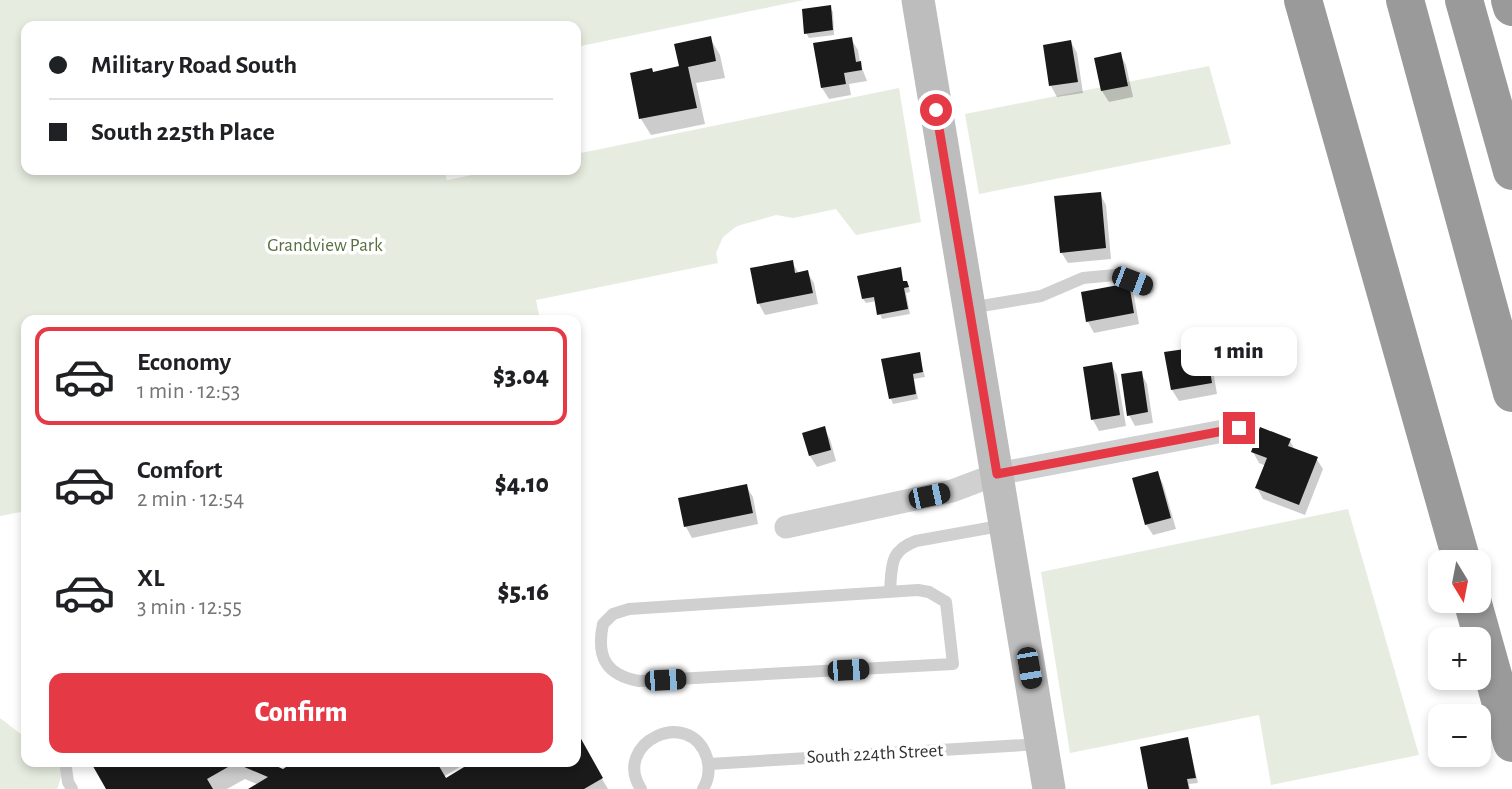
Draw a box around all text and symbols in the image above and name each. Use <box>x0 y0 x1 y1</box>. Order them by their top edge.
text: Military Road South <box>91 52 297 78</box>
route start <box>920 94 952 126</box>
text: South 225th Place <box>91 119 275 145</box>
park label: Grandview Park <box>267 236 383 255</box>
car <box>1109 264 1156 298</box>
callout: 1 min <box>1181 326 1297 376</box>
text: 1 min <box>1215 340 1263 363</box>
icon: car <box>53 345 116 408</box>
text: Economy <box>137 349 231 375</box>
text: $3.04 <box>493 363 549 389</box>
text: 1 min · 12:53 <box>137 380 240 403</box>
route end <box>1223 412 1255 444</box>
icon: car <box>53 453 116 516</box>
text: Comfort <box>137 457 222 483</box>
text: $4.10 <box>495 471 549 497</box>
car <box>907 481 952 511</box>
text: 2 min · 12:54 <box>137 488 244 511</box>
north arrow <box>1428 550 1491 612</box>
map controls <box>1428 550 1491 767</box>
icon: car <box>53 561 116 624</box>
text: XL <box>137 565 164 591</box>
text: $5.16 <box>497 579 549 605</box>
text: 3 min · 12:55 <box>137 596 242 619</box>
button: + <box>1428 627 1491 690</box>
car <box>1016 645 1043 691</box>
car <box>827 658 870 682</box>
car <box>644 668 687 692</box>
button: Confirm <box>49 673 553 753</box>
button: − <box>1428 704 1491 767</box>
street label: South 224th Street <box>806 741 944 767</box>

